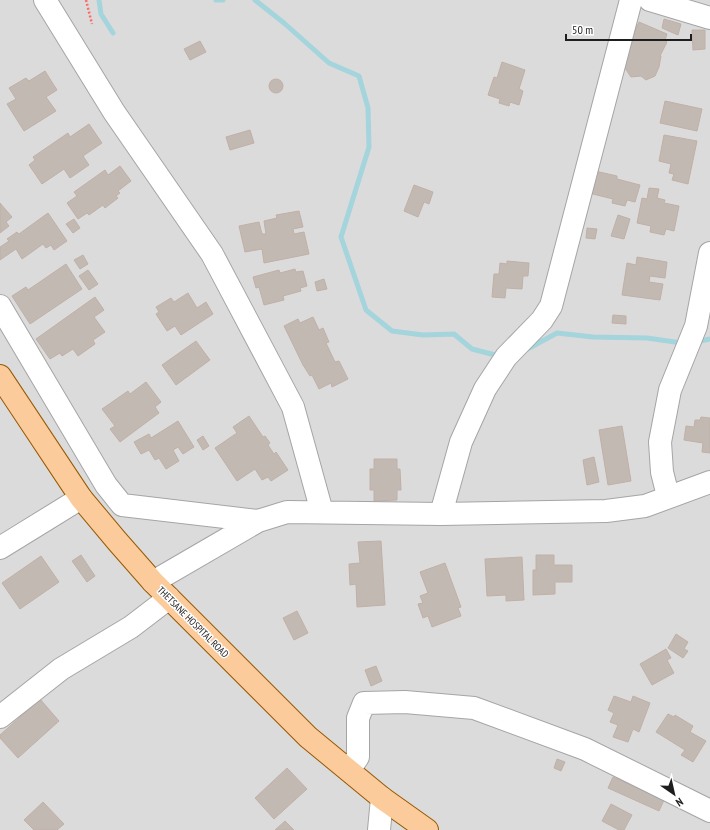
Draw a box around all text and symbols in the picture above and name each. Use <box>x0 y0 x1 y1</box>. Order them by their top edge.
scale bar <box>566 16 691 42</box>
text: 50 m <box>572 22 593 37</box>
street label: THETSANE HOSPITAL ROAD <box>155 584 231 660</box>
north arrow <box>654 774 694 814</box>
text: N <box>673 795 686 810</box>

